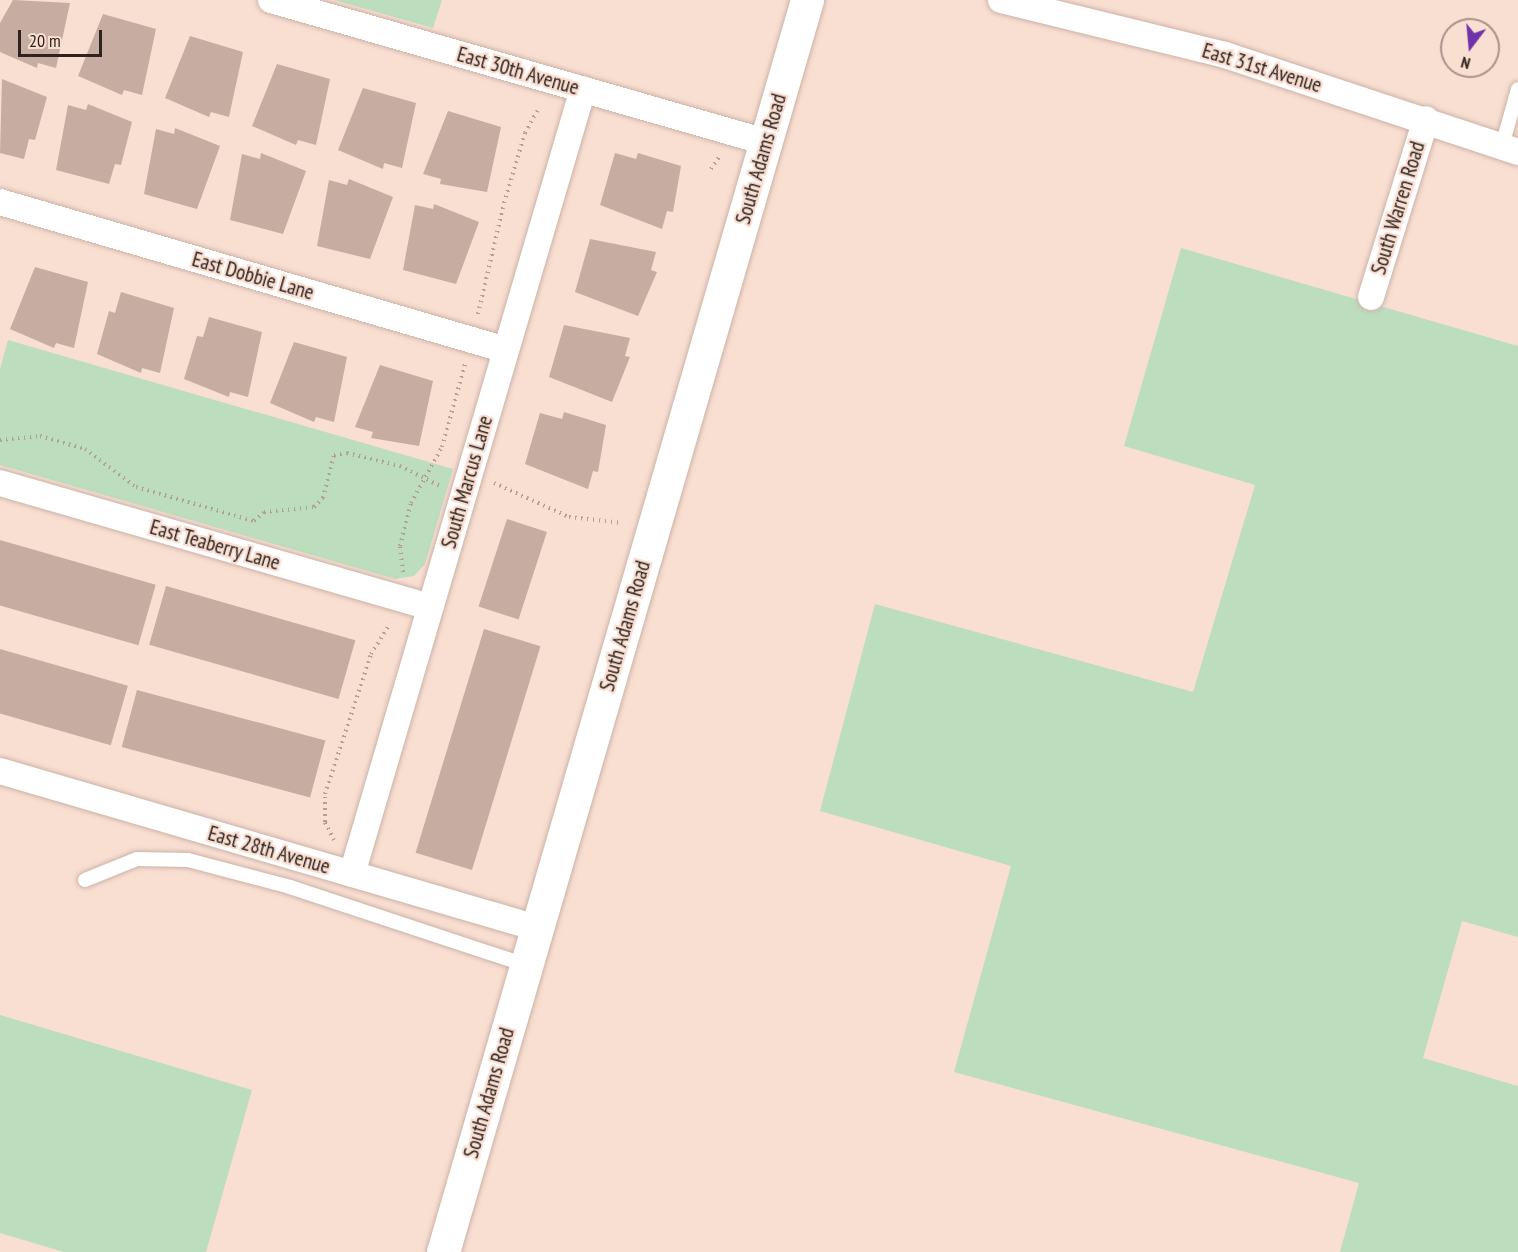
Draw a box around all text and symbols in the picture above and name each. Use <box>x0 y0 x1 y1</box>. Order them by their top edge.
scale bar <box>21 18 105 56</box>
north arrow <box>1440 18 1500 78</box>
text: 20 m <box>29 29 61 52</box>
street label: East 31st Avenue <box>1199 38 1325 98</box>
street label: East 30th Avenue <box>454 41 582 101</box>
text: N <box>1459 53 1473 74</box>
street label: South Adams Road <box>730 91 792 227</box>
street label: South Warren Road <box>1366 138 1430 278</box>
street label: East Dobbie Lane <box>189 247 317 305</box>
street label: South Marcus Lane <box>436 413 498 551</box>
street label: East Teaberry Lane <box>146 514 284 576</box>
street label: South Adams Road <box>594 558 656 694</box>
street label: East 28th Avenue <box>205 820 333 880</box>
street label: South Adams Road <box>458 1025 520 1161</box>

